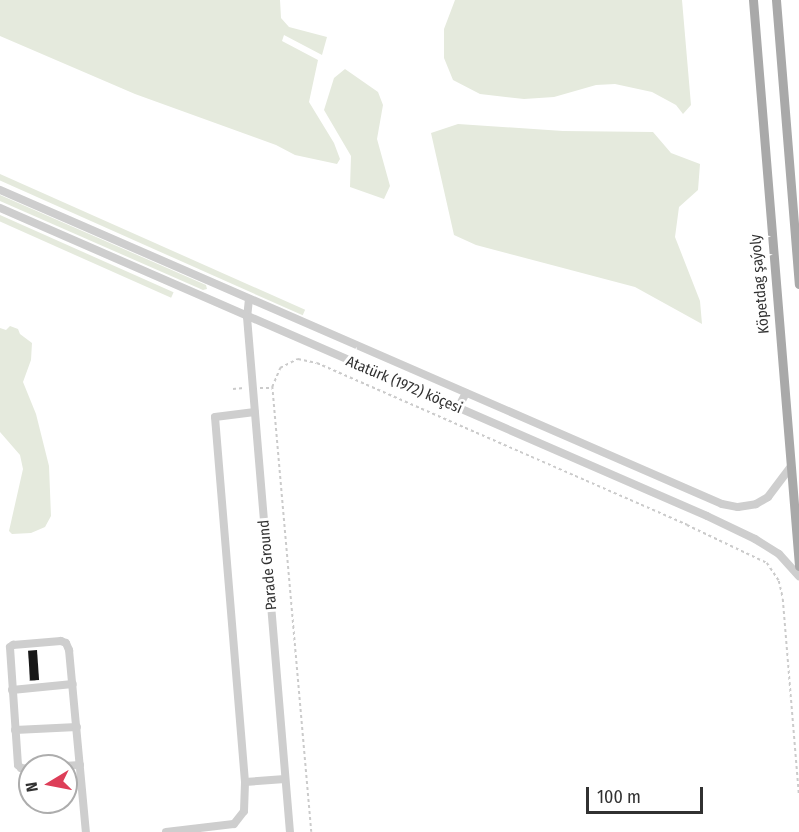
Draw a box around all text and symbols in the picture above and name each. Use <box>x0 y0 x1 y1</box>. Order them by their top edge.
street label: Köpetdag şaýoly <box>747 233 773 335</box>
street label: Atatürk (1972) köçesi <box>343 352 465 418</box>
street label: Parade Ground <box>255 519 281 611</box>
north arrow <box>18 754 78 814</box>
scale bar <box>589 775 706 813</box>
text: N <box>22 780 42 793</box>
text: 100 m <box>597 786 641 808</box>

